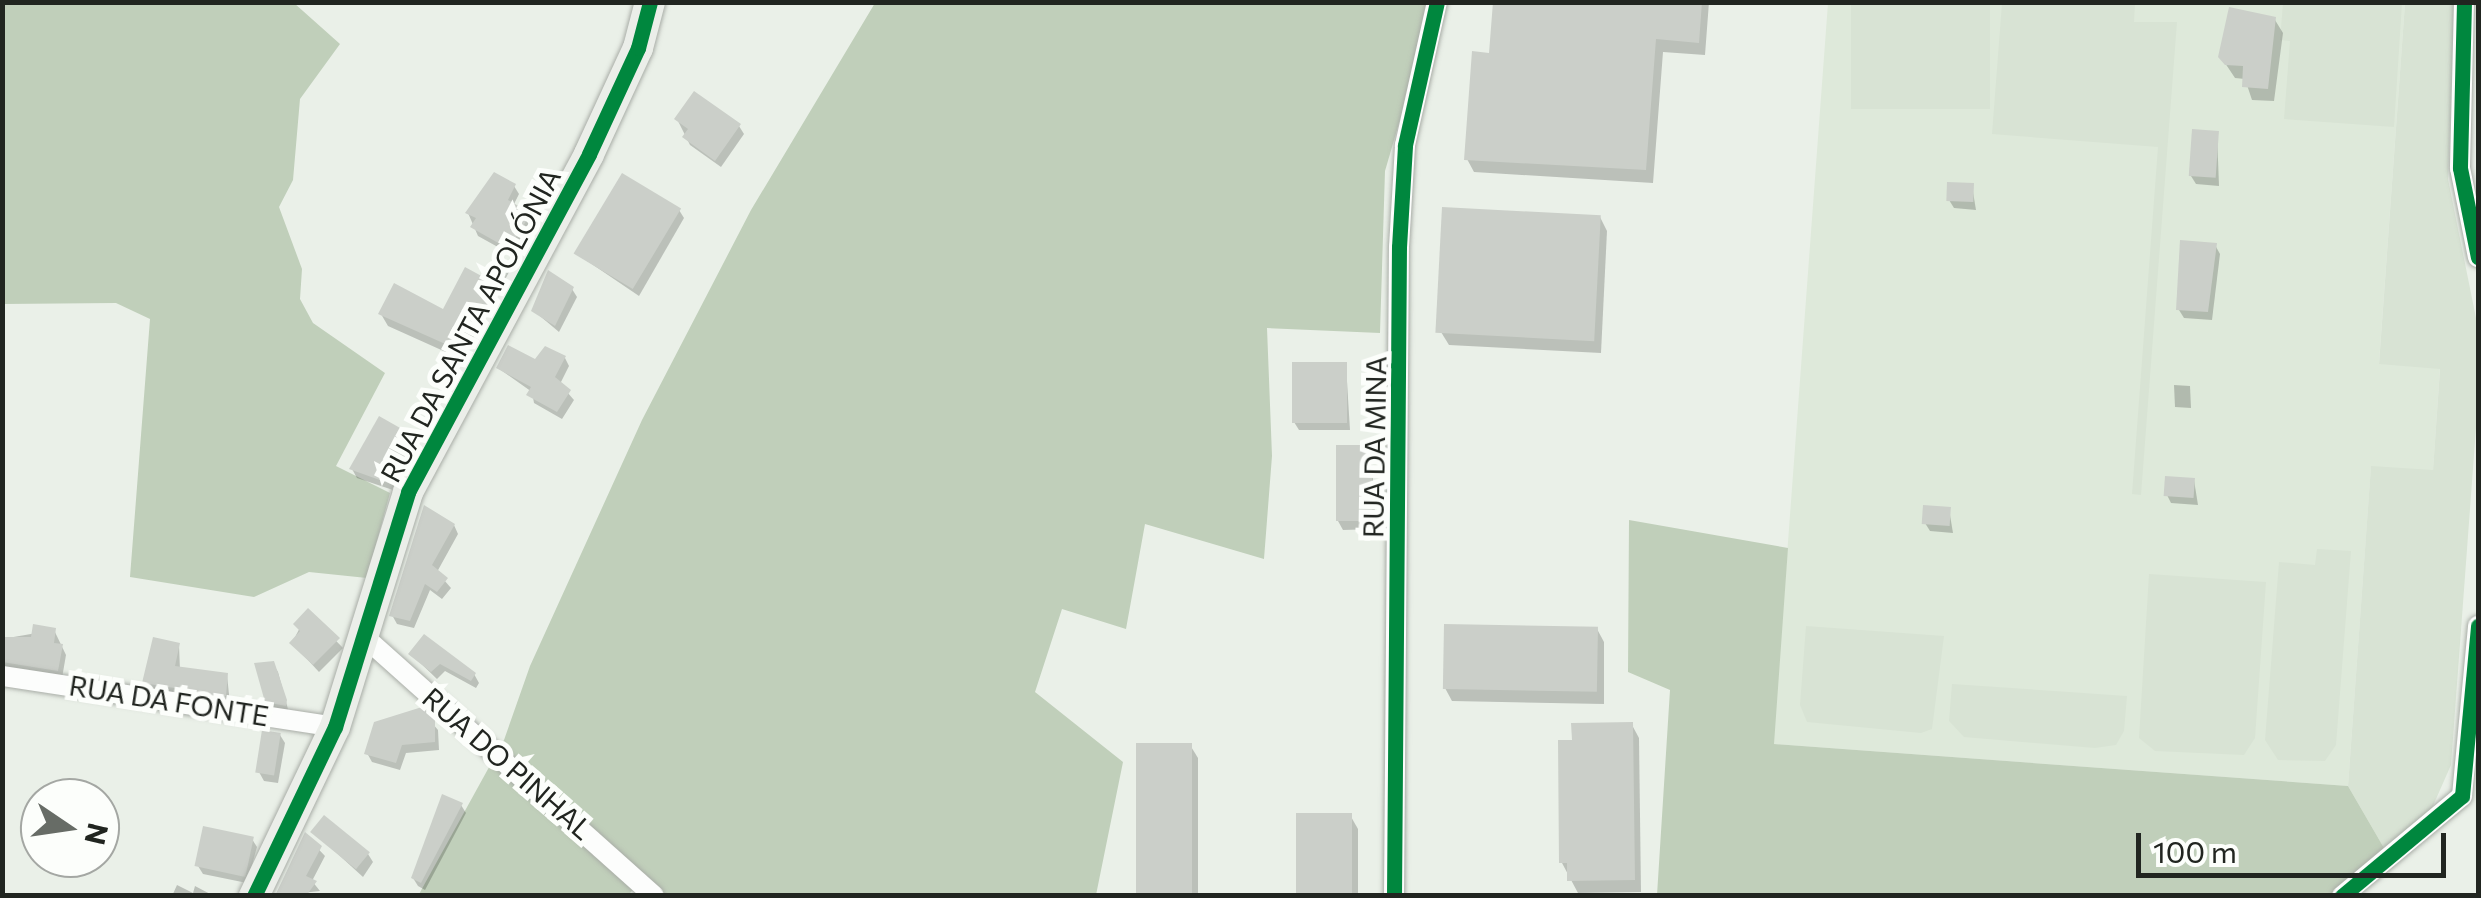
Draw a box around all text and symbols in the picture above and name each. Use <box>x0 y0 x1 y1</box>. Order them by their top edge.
street label: RUA DA SANTA APOLÓNIA <box>373 162 567 488</box>
street label: RUA DA MINA <box>1356 356 1392 538</box>
street label: RUA DA FONTE <box>67 668 271 732</box>
street label: RUA DO PINHAL <box>416 680 600 846</box>
north arrow <box>20 778 120 878</box>
scale bar <box>2141 813 2451 875</box>
text: N <box>78 820 116 848</box>
text: 100 m <box>2153 832 2237 869</box>

